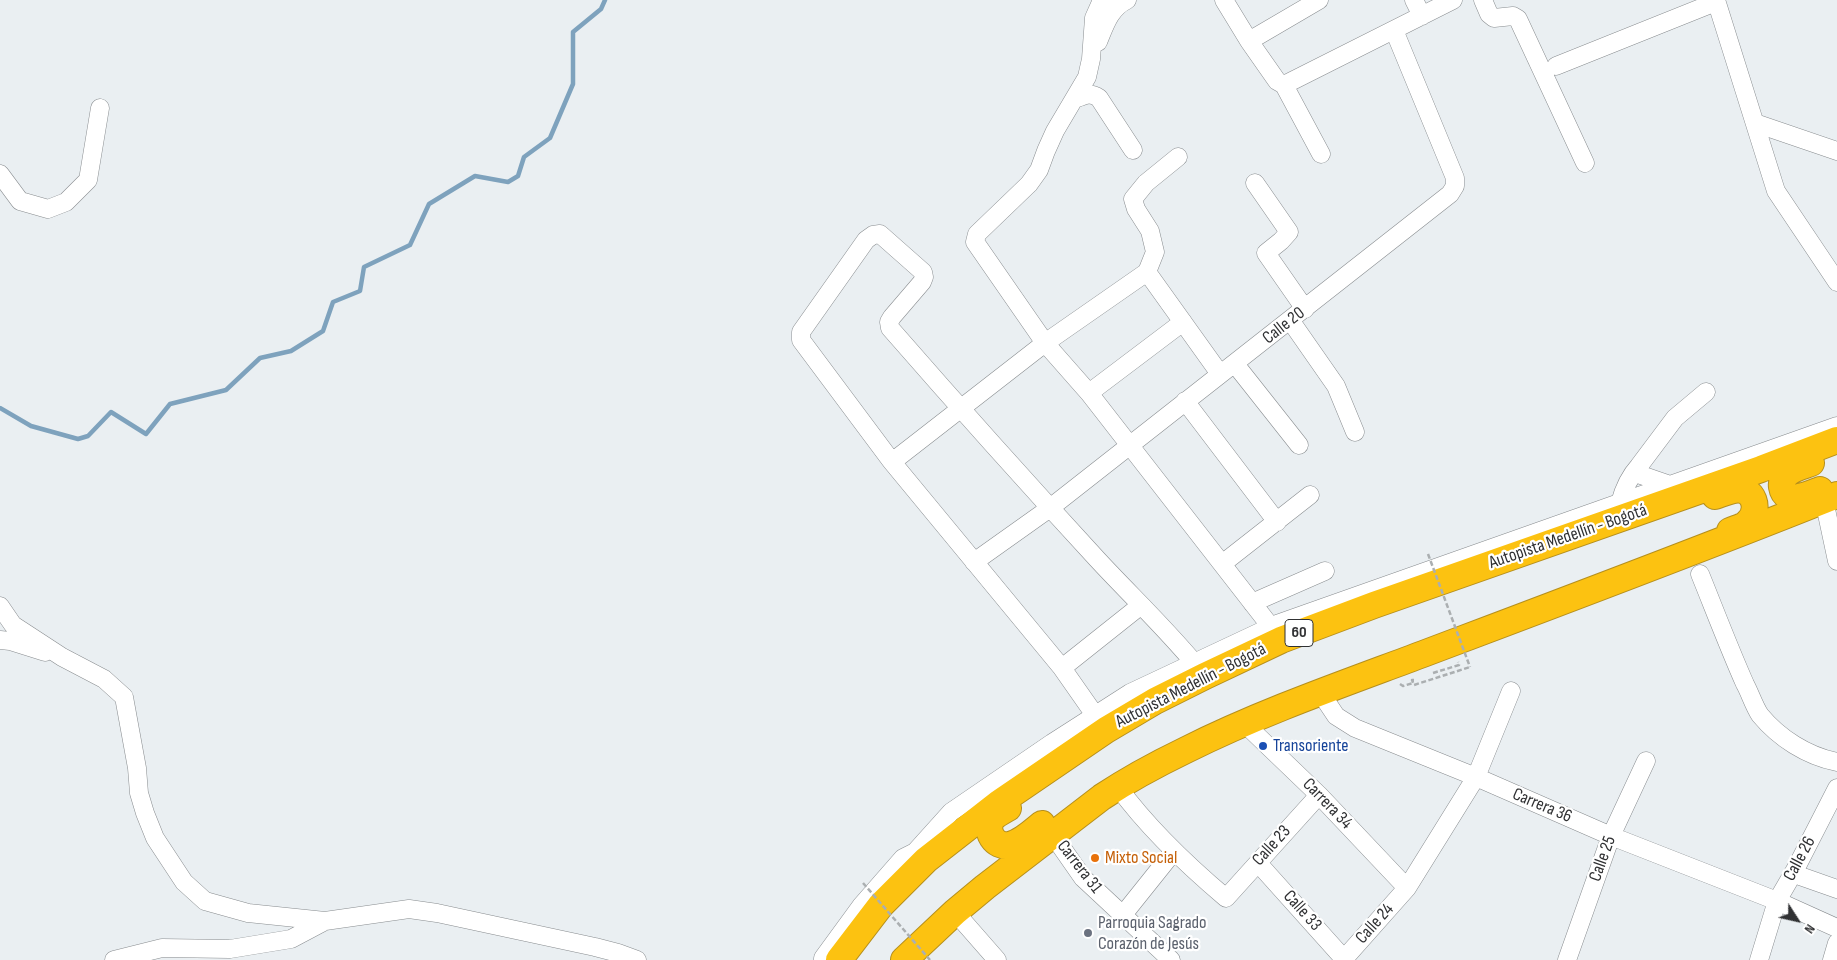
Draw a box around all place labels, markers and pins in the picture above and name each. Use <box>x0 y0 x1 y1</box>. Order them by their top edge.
place label: Transoriente <box>1273 735 1349 757</box>
marker: Transoriente <box>1257 740 1269 752</box>
place label: Mixto Social <box>1105 847 1177 869</box>
marker: Mixto Social <box>1089 852 1101 864</box>
place label: Parroquia Sagrado Corazón de Jesús <box>1098 912 1207 954</box>
marker: Parroquia Sagrado Corazón de Jesús <box>1082 927 1094 939</box>

